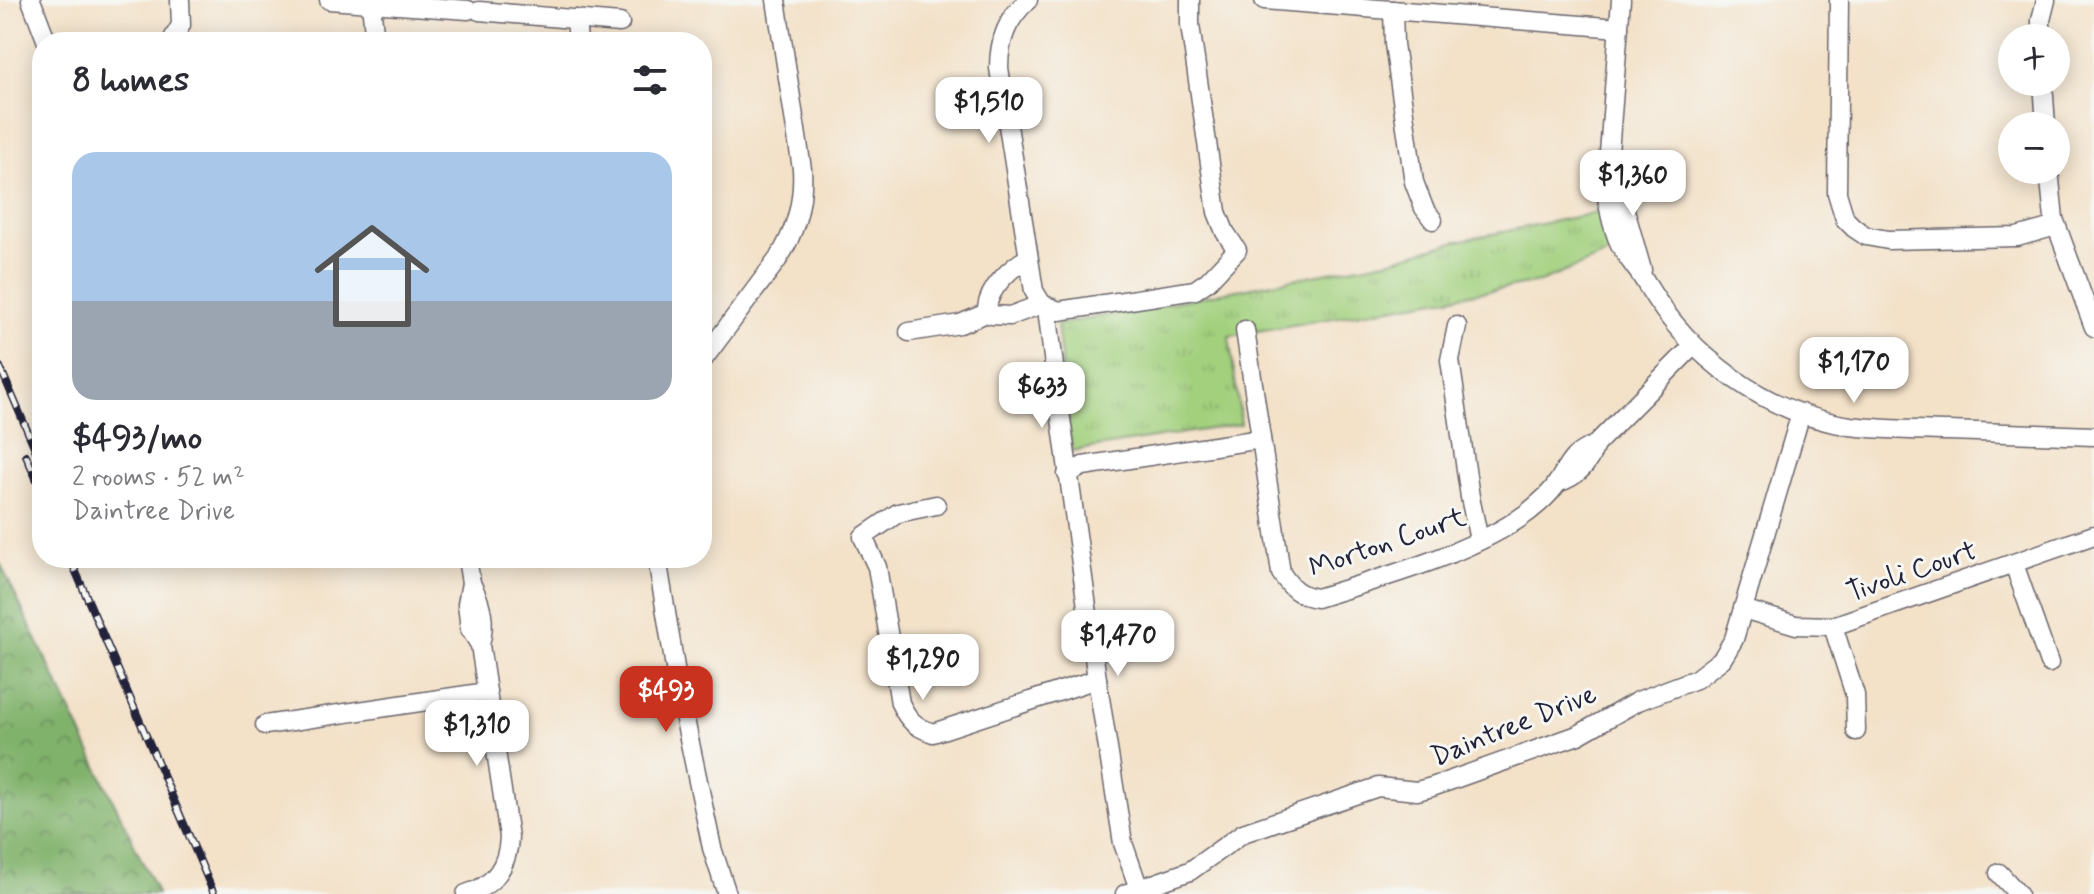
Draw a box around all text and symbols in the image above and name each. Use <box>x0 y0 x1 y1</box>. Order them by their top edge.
map controls <box>1998 24 2070 184</box>
button: + <box>1998 24 2070 96</box>
text: 8 homes <box>72 58 189 103</box>
icon: filters <box>628 58 672 102</box>
pin: $1,510 <box>924 77 1054 145</box>
text: $1,510 <box>953 86 1025 120</box>
button: − <box>1998 112 2070 184</box>
pin: $1,360 <box>1568 150 1698 218</box>
text: $1,360 <box>1598 159 1668 193</box>
icon: home <box>300 204 444 348</box>
pin: $1,170 <box>1789 337 1919 405</box>
text: $1,170 <box>1818 346 1890 380</box>
pin: $633 <box>995 362 1089 430</box>
text: $633 <box>1017 371 1067 405</box>
text: $493/mo <box>72 416 202 461</box>
text: 2 rooms · 52 m² <box>72 461 244 495</box>
text: Daintree Drive <box>72 495 235 529</box>
street label: Morton Court <box>1304 499 1472 588</box>
street label: Tivoli Court <box>1842 533 1982 612</box>
pin: $1,470 <box>1053 610 1183 678</box>
text: $1,470 <box>1079 619 1157 653</box>
pin: $1,290 <box>858 634 988 702</box>
text: $1,290 <box>886 643 960 677</box>
pin: $493 <box>619 666 713 734</box>
text: $493 <box>638 675 694 709</box>
street label: Daintree Drive <box>1426 676 1602 776</box>
pin: $1,310 <box>412 700 542 768</box>
text: $1,310 <box>443 709 511 743</box>

